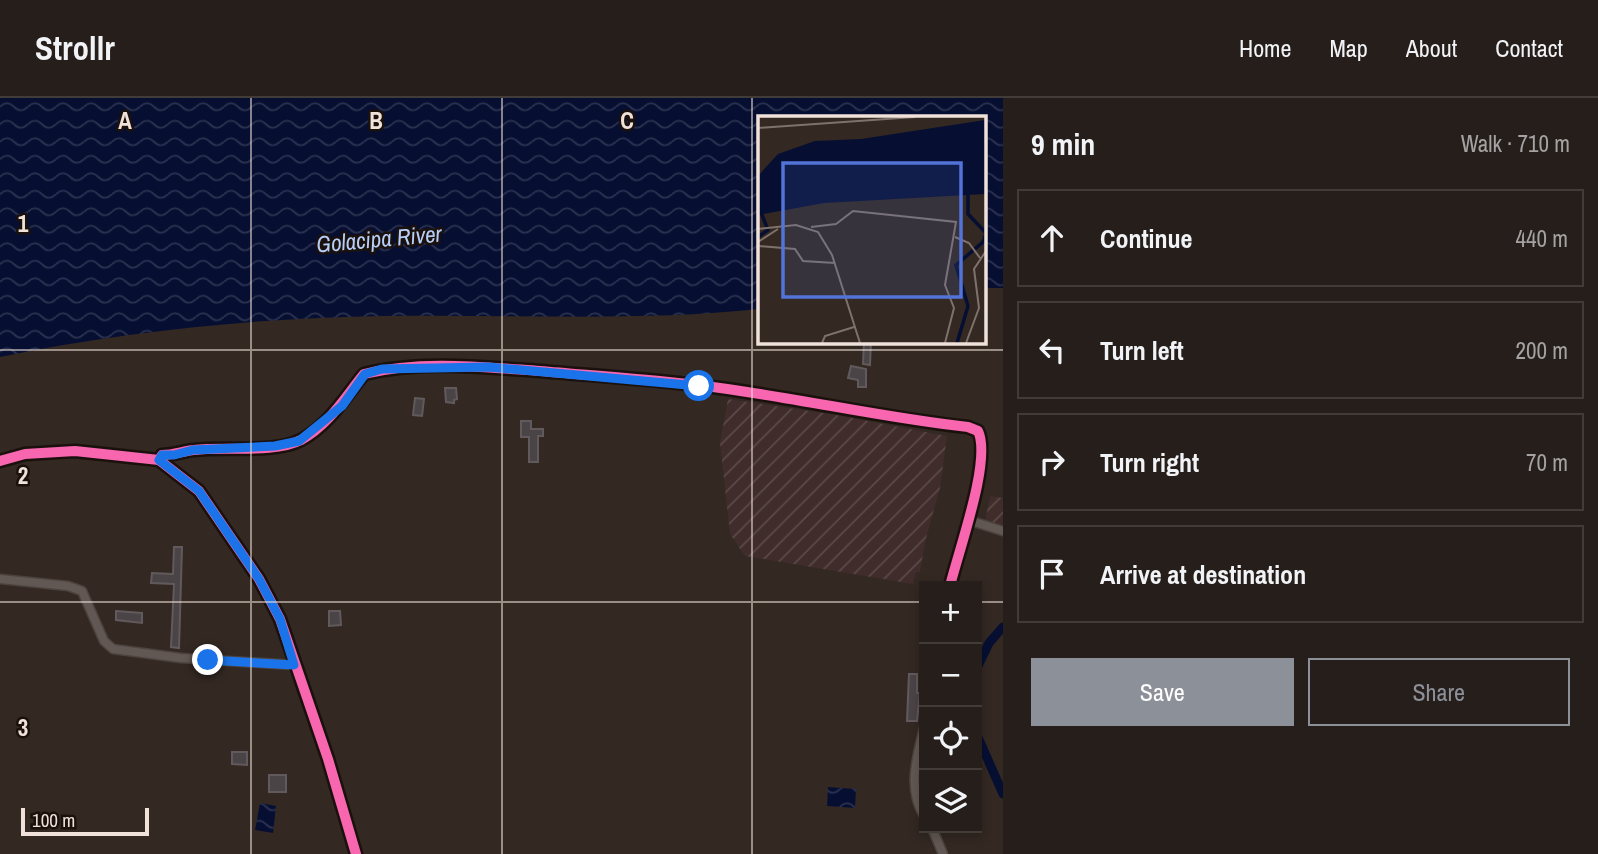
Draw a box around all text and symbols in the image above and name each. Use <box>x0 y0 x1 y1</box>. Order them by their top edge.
text: Strollr <box>35 26 115 70</box>
text: Home <box>1239 32 1291 64</box>
text: Map <box>1329 32 1368 64</box>
text: About <box>1406 32 1457 64</box>
text: Contact <box>1495 32 1563 64</box>
text: A <box>118 105 132 136</box>
text: B <box>369 105 383 136</box>
text: C <box>620 105 634 136</box>
inset map <box>758 116 986 343</box>
text: 9 min <box>1031 124 1095 164</box>
text: Walk · 710 m <box>1461 128 1570 159</box>
text: 1 <box>18 208 29 239</box>
water label: Golacipa River <box>315 218 444 259</box>
icon: ahead <box>1033 219 1071 257</box>
text: Continue <box>1100 221 1192 256</box>
text: 440 m <box>1516 223 1568 254</box>
icon: left <box>1033 331 1071 369</box>
text: Turn left <box>1100 333 1184 368</box>
text: 200 m <box>1516 335 1568 366</box>
route start <box>683 370 714 401</box>
icon: right <box>1033 443 1071 481</box>
text: Turn right <box>1100 445 1199 480</box>
text: 70 m <box>1526 447 1568 478</box>
text: 2 <box>18 460 28 491</box>
icon: arrive <box>1033 555 1071 593</box>
text: Arrive at destination <box>1100 557 1306 592</box>
map controls <box>919 581 982 833</box>
button: + <box>919 581 982 644</box>
route end <box>192 644 223 675</box>
button: − <box>919 644 982 707</box>
button: Save <box>1031 658 1294 726</box>
button: Share <box>1308 658 1570 726</box>
button: locate <box>919 707 982 770</box>
text: 3 <box>18 712 28 743</box>
button: layers <box>919 770 982 833</box>
scale bar <box>21 805 149 837</box>
text: 100 m <box>32 807 75 833</box>

